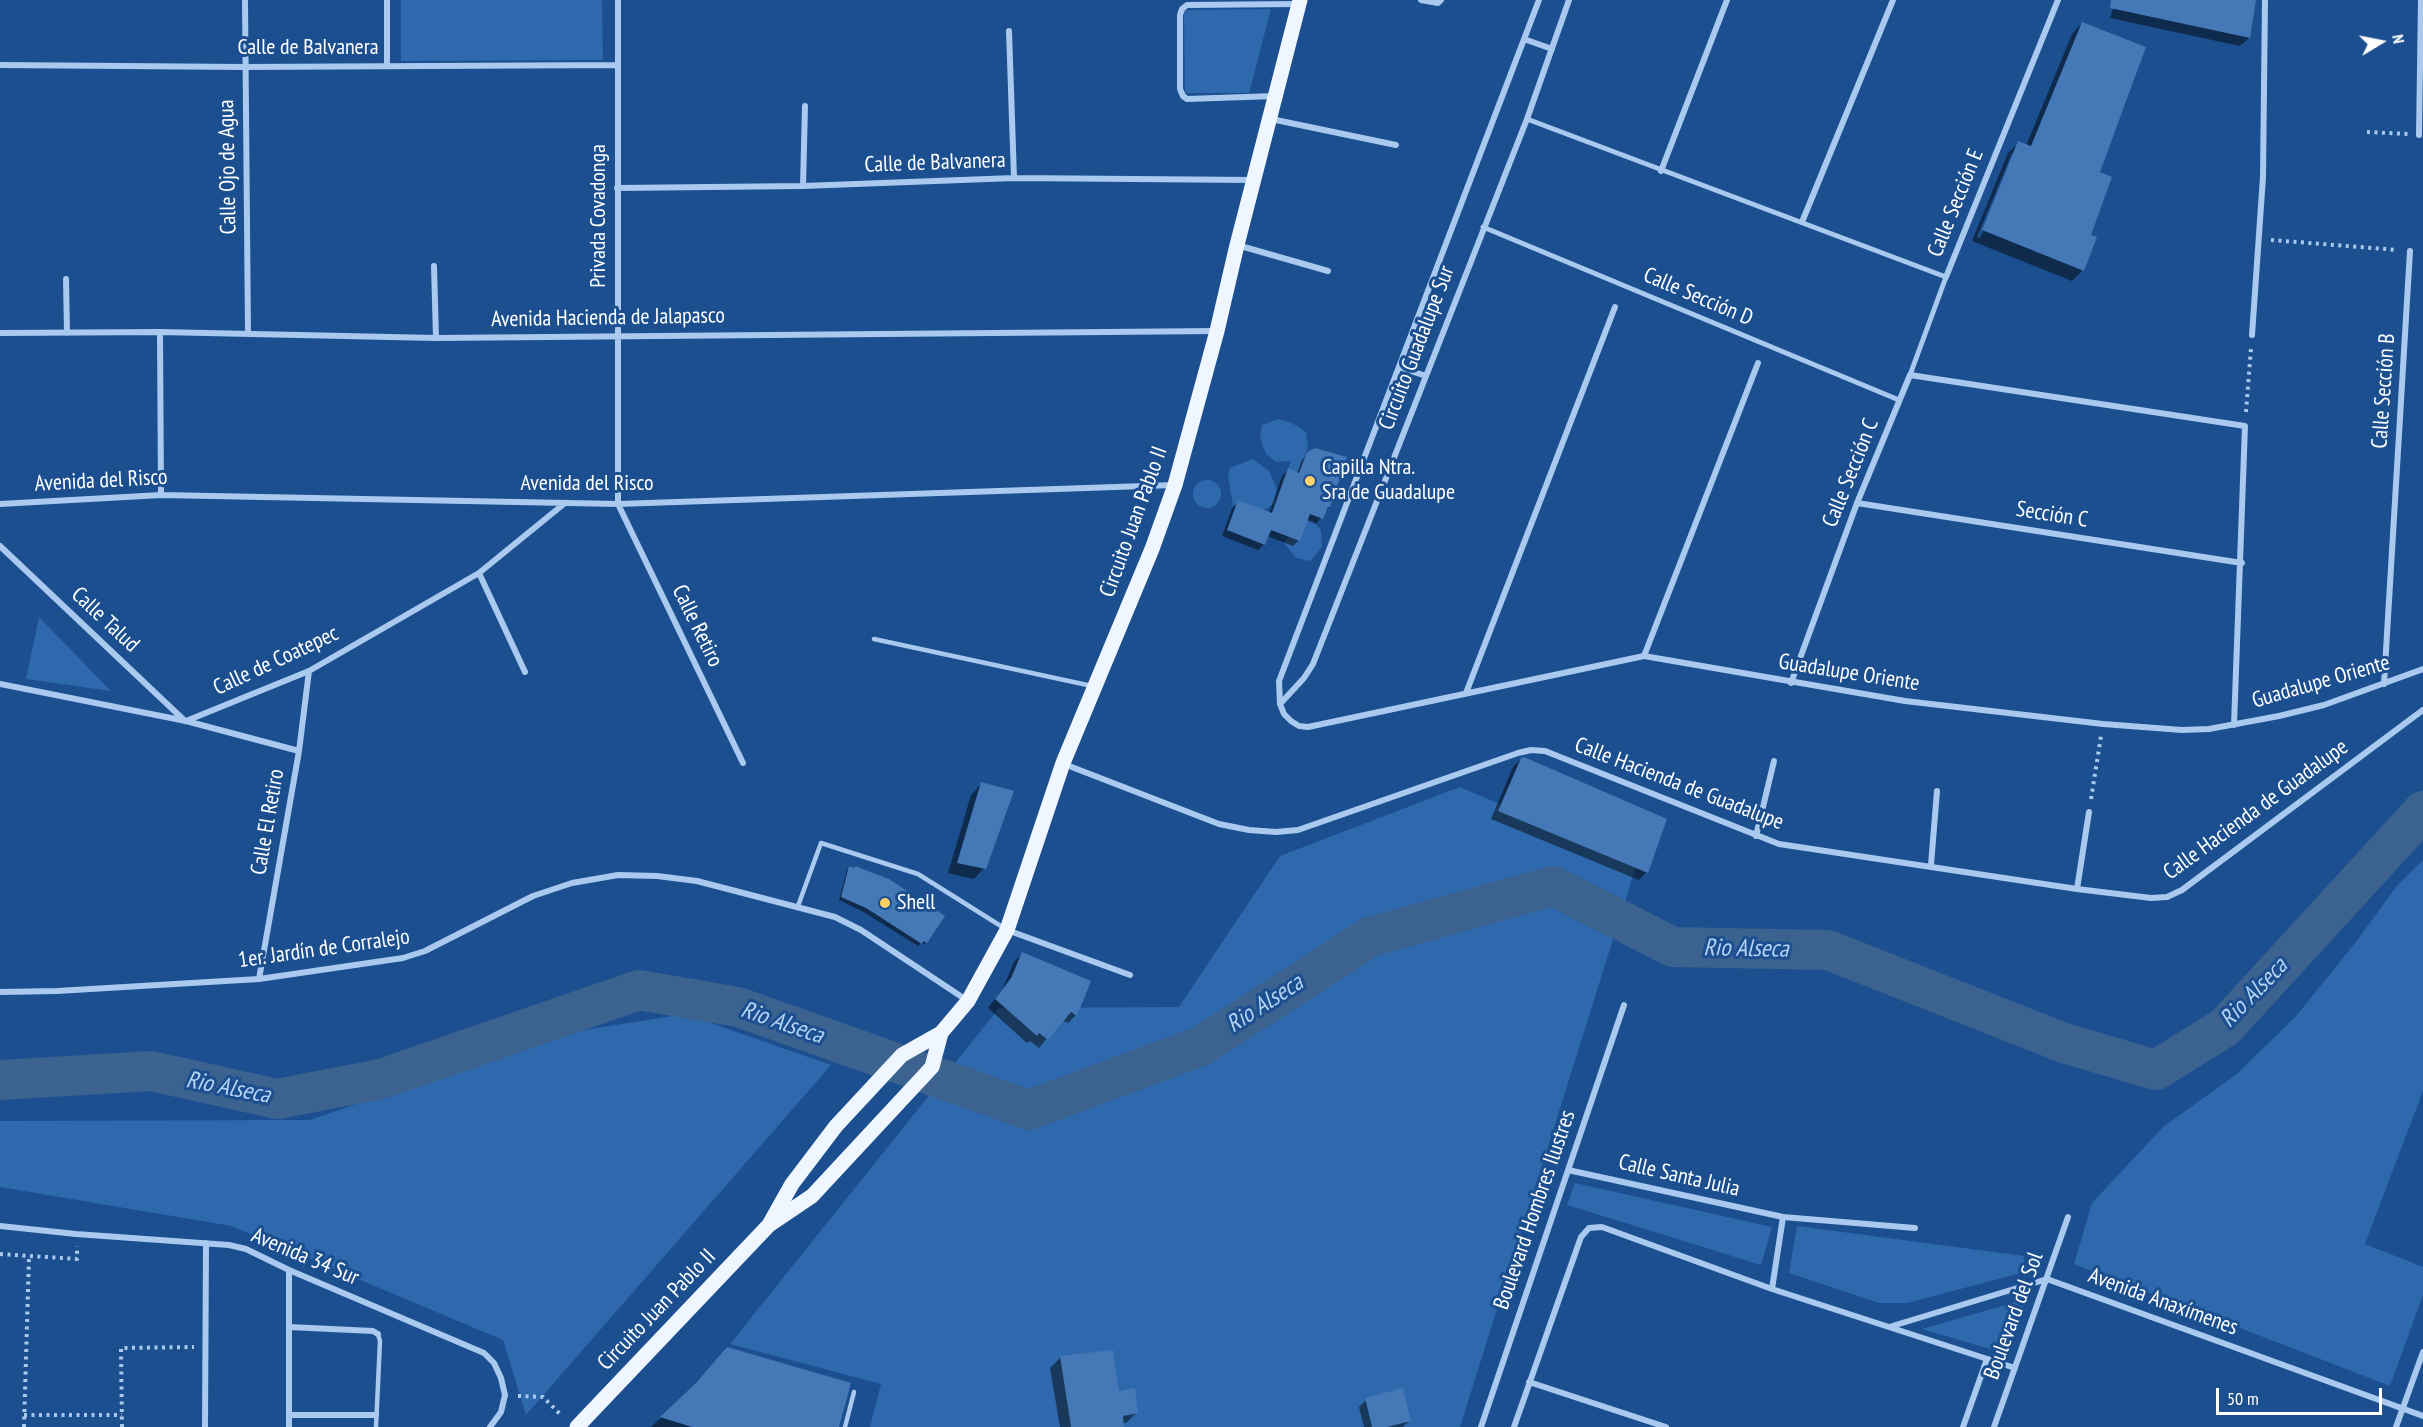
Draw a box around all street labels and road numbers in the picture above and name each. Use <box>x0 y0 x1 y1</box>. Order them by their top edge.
street label: Calle de Balvanera <box>237 35 379 61</box>
street label: Calle Ojo de Agua <box>214 99 242 235</box>
street label: Privada Covadonga <box>586 144 612 288</box>
street label: Calle Sección E <box>1922 145 1990 261</box>
street label: Calle de Balvanera <box>864 147 1006 179</box>
street label: Circuito Guadalupe Sur <box>1374 262 1460 434</box>
street label: Calle Sección D <box>1639 262 1757 332</box>
street label: Avenida Hacienda de Jalapasco <box>491 303 725 333</box>
street label: Calle Sección B <box>2367 333 2401 449</box>
street label: Calle Sección C <box>1817 415 1885 531</box>
street label: Circuito Juan Pablo II <box>1095 443 1173 601</box>
street label: Avenida del Risco <box>34 464 168 498</box>
street label: Avenida del Risco <box>521 471 653 497</box>
street label: Sección C <box>2014 496 2090 534</box>
street label: Calle Retiro <box>666 581 728 671</box>
street label: Calle Talud <box>65 582 145 658</box>
street label: Calle de Coatepec <box>209 621 343 701</box>
street label: Guadalupe Oriente <box>1777 649 1921 697</box>
street label: Guadalupe Oriente <box>2249 650 2393 714</box>
street label: Calle Hacienda de Guadalupe <box>1571 732 1787 836</box>
street label: Calle Hacienda de Guadalupe <box>2159 734 2353 886</box>
street label: Calle El Retiro <box>246 767 290 877</box>
street label: 1er. Jardín de Corralejo <box>237 924 411 974</box>
street label: Boulevard Hombres Ilustres <box>1488 1107 1582 1313</box>
street label: Calle Santa Julia <box>1616 1149 1742 1203</box>
street label: Avenida 34 Sur <box>247 1223 363 1291</box>
street label: Circuito Juan Pablo II <box>593 1244 721 1376</box>
street label: Boulevard del Sol <box>1979 1249 2049 1383</box>
street label: Avenida Anaxímenes <box>2085 1263 2241 1341</box>

